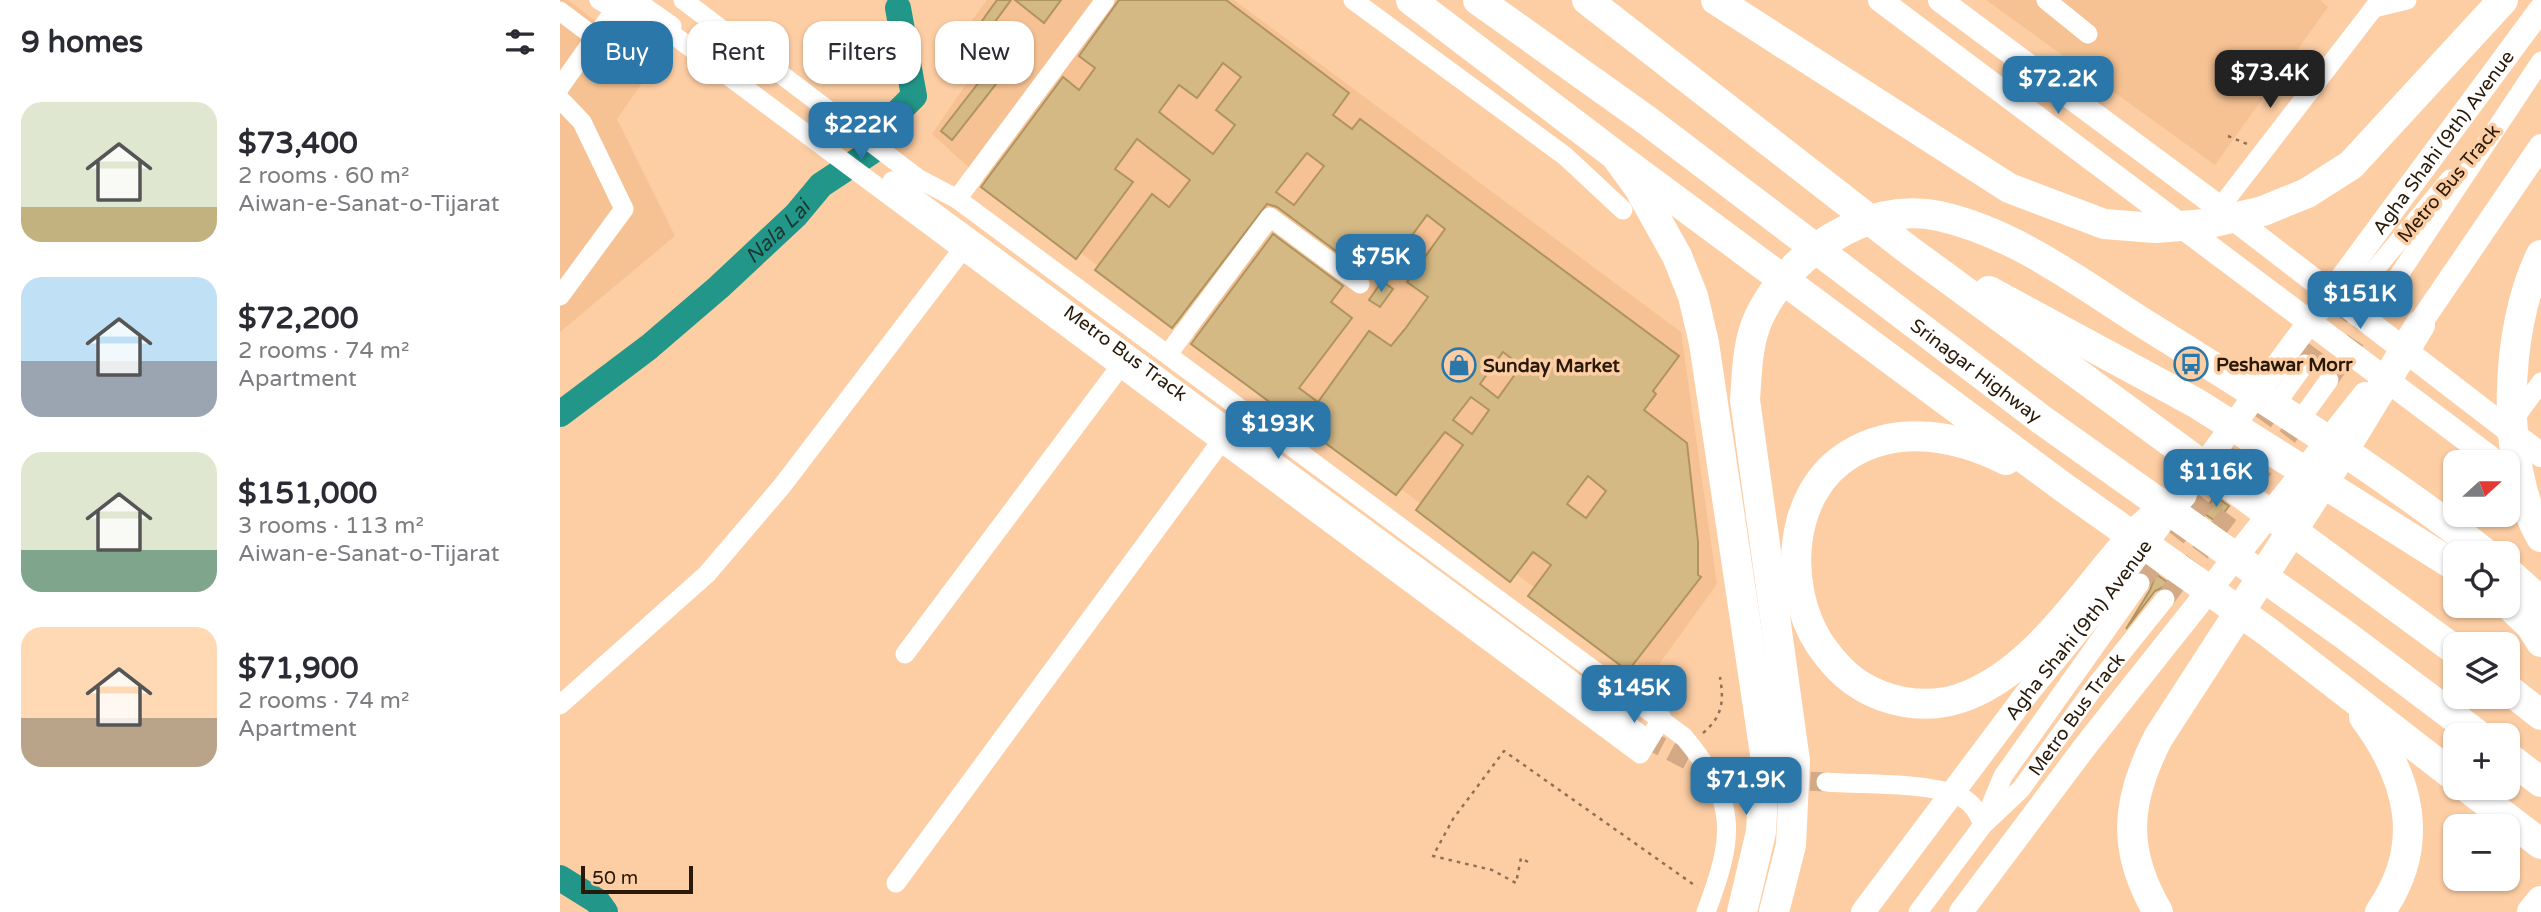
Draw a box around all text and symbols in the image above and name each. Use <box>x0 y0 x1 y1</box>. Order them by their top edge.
chip: Buy <box>581 21 673 84</box>
chip: Rent <box>687 21 789 84</box>
chip: Filters <box>803 21 921 84</box>
chip: New <box>935 21 1034 84</box>
icon: filters <box>501 23 539 61</box>
text: 9 homes <box>21 24 143 61</box>
street label: Agha Shahi (9th) Avenue <box>2368 46 2519 239</box>
pin: $73.4K <box>2213 50 2327 110</box>
pin: $72.2K <box>2001 57 2115 116</box>
text: $73.4K <box>2231 59 2309 87</box>
text: $72.2K <box>2019 65 2097 93</box>
pin: $222K <box>812 102 910 162</box>
text: $222K <box>825 111 897 139</box>
street label: Metro Bus Track <box>2393 120 2504 247</box>
text: $73,400 <box>238 125 358 162</box>
icon: home <box>77 130 161 214</box>
text: 2 rooms · 60 m² <box>238 162 409 190</box>
text: Aiwan-e-Sanat-o-Tijarat <box>238 190 499 218</box>
water label: Nala Lai <box>740 194 817 269</box>
pin: $75K <box>1340 234 1422 294</box>
text: $75K <box>1352 243 1410 271</box>
pin: $151K <box>2311 272 2409 331</box>
text: $151K <box>2324 280 2396 308</box>
text: $72,200 <box>238 300 358 337</box>
street label: Metro Bus Track <box>1059 301 1191 406</box>
icon: home <box>77 305 161 389</box>
street label: Srinagar Highway <box>1906 314 2046 428</box>
text: 2 rooms · 74 m² <box>238 337 409 365</box>
bus stop icon: Peshawar Morr <box>2172 345 2210 383</box>
shop icon: Sunday Market <box>1440 346 1478 384</box>
place label: Peshawar Morr <box>2216 354 2353 376</box>
place label: Sunday Market <box>1483 355 1621 378</box>
text: Apartment <box>238 365 357 393</box>
pin: $193K <box>1229 402 1327 461</box>
text: $193K <box>1242 410 1314 438</box>
pin: $116K <box>2167 449 2265 509</box>
north arrow <box>2443 450 2520 527</box>
map controls <box>2443 450 2520 891</box>
text: $116K <box>2180 458 2252 486</box>
text: $151,000 <box>238 475 377 512</box>
icon: home <box>77 480 161 564</box>
text: 3 rooms · 113 m² <box>238 512 424 540</box>
street label: Agha Shahi (9th) Avenue <box>2001 536 2157 725</box>
text: Aiwan-e-Sanat-o-Tijarat <box>238 540 499 568</box>
button: locate <box>2443 541 2520 618</box>
button: layers <box>2443 632 2520 709</box>
street label: Metro Bus Track <box>2024 649 2129 780</box>
text: $71,900 <box>238 650 358 687</box>
icon: home <box>77 655 161 739</box>
pin: $145K <box>1585 666 1683 725</box>
text: $145K <box>1598 674 1670 702</box>
text: 2 rooms · 74 m² <box>238 687 409 715</box>
text: Apartment <box>238 715 357 743</box>
button: + <box>2443 723 2520 800</box>
pin: $71.9K <box>1689 758 1803 817</box>
text: $71.9K <box>1707 766 1785 794</box>
button: − <box>2443 814 2520 891</box>
scale bar <box>581 863 693 895</box>
text: 50 m <box>592 867 638 889</box>

